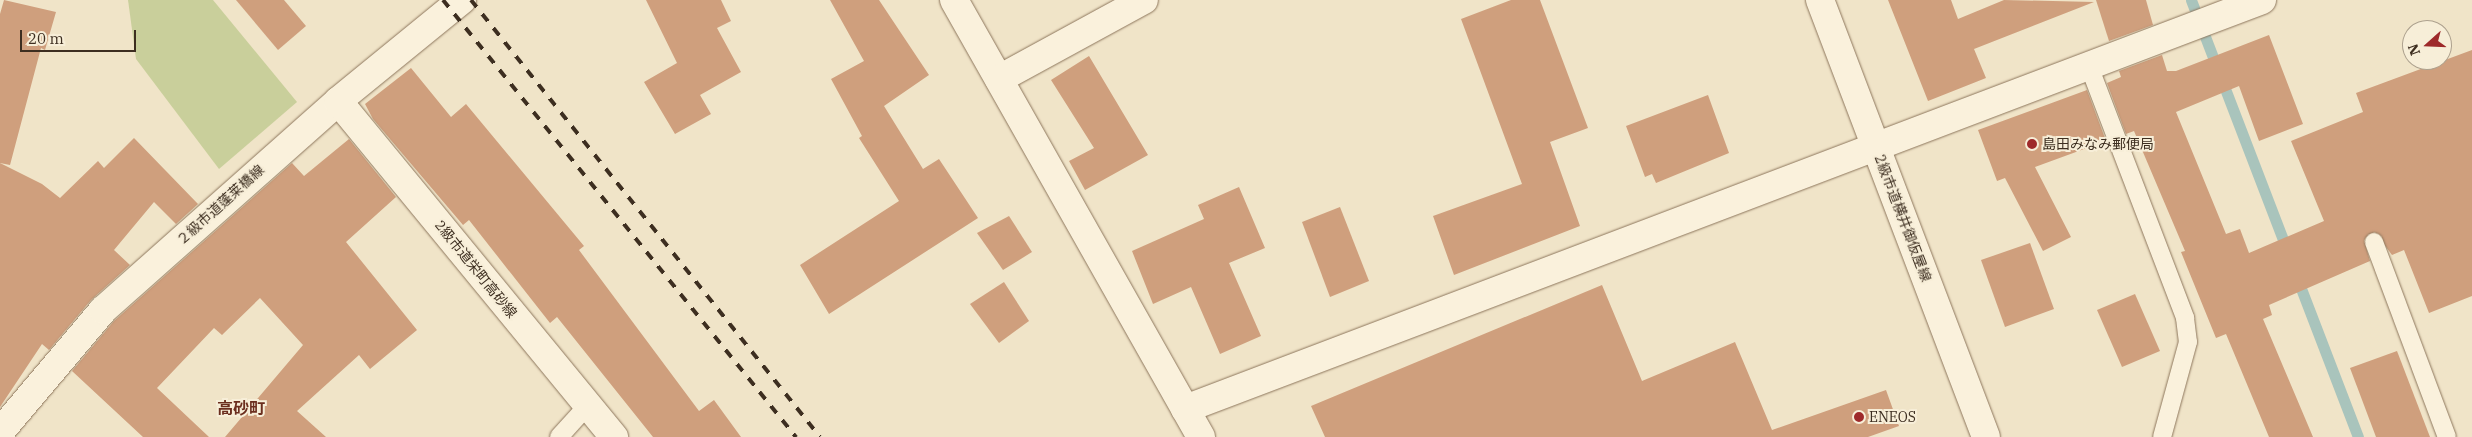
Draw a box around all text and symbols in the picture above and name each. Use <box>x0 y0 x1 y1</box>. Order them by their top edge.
scale bar <box>22 20 139 52</box>
north arrow <box>2402 20 2452 70</box>
text: 20 m <box>28 29 64 48</box>
text: N <box>2403 42 2424 58</box>
place label: 島田みなみ郵便局 <box>2042 136 2154 152</box>
marker: 島田みなみ郵便局 <box>2026 138 2038 150</box>
street label: 2級市道横井御仮屋線 <box>1871 152 1935 284</box>
street label: ２級市道蓬莱橋線 <box>173 161 267 249</box>
street label: 2級市道栄町高砂線 <box>432 217 520 321</box>
district label: 高砂町 <box>217 398 265 418</box>
place label: ENEOS <box>1869 409 1916 425</box>
marker: ENEOS <box>1853 411 1865 423</box>

